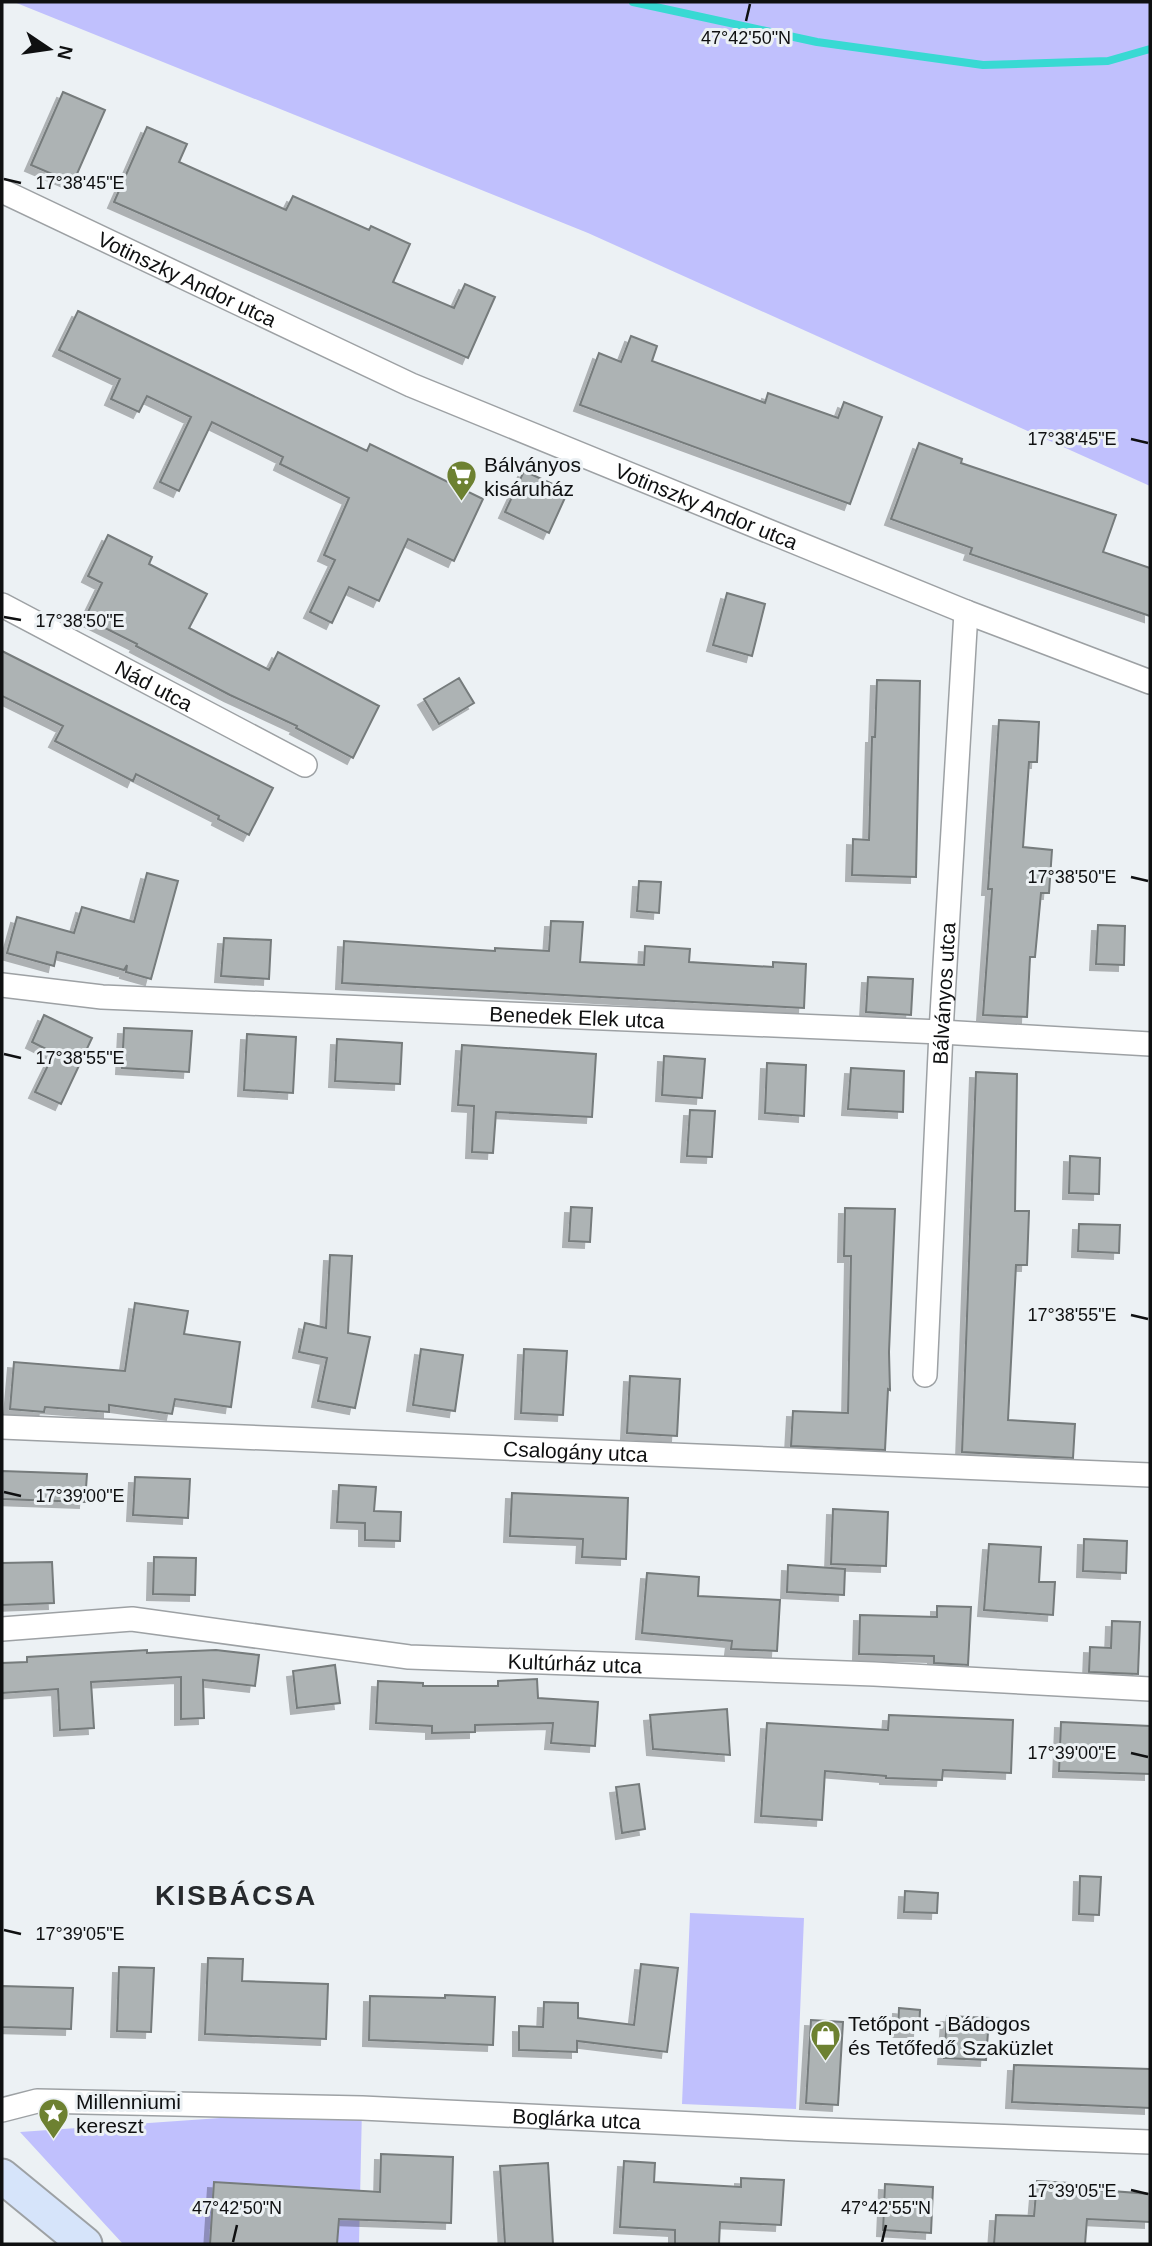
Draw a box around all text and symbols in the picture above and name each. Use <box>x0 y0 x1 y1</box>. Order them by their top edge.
north arrow <box>14 14 84 84</box>
text: 47°42'50"N <box>701 28 791 48</box>
text: N <box>53 44 77 62</box>
text: 17°38'45"E <box>35 173 125 193</box>
street label: Votinszky Andor utca <box>94 227 281 331</box>
text: 17°38'45"E <box>1027 429 1117 449</box>
place label: Bálványos kisáruház <box>484 453 581 500</box>
street label: Votinszky Andor utca <box>612 458 801 554</box>
supermarket icon: Bálványos kisáruház <box>444 459 478 503</box>
text: 17°38'50"E <box>35 611 125 631</box>
street label: Nád utca <box>112 656 197 715</box>
text: 17°38'50"E <box>1027 867 1117 887</box>
street label: Bálványos utca <box>928 921 959 1065</box>
street label: Benedek Elek utca <box>489 1002 665 1032</box>
text: 17°38'55"E <box>35 1048 125 1068</box>
text: 17°38'55"E <box>1027 1305 1117 1325</box>
street label: Csalogány utca <box>503 1436 649 1466</box>
text: 17°39'00"E <box>35 1486 125 1506</box>
street label: Kultúrház utca <box>507 1649 643 1677</box>
text: 17°39'00"E <box>1027 1743 1117 1763</box>
district label: KISBÁCSA <box>155 1880 317 1911</box>
text: 17°39'05"E <box>35 1924 125 1944</box>
place label: Tetőpont - Bádogos és Tetőfedő Szaküzlet <box>848 2012 1053 2059</box>
shop icon: Tetőpont - Bádogos és Tetőfedő Szaküzlet <box>808 2018 842 2062</box>
place label: Millenniumi kereszt <box>76 2090 181 2137</box>
place icon: Millenniumi kereszt <box>36 2096 70 2140</box>
street label: Boglárka utca <box>512 2104 642 2133</box>
text: 17°39'05"E <box>1027 2181 1117 2201</box>
text: 47°42'50"N <box>192 2198 282 2218</box>
text: 47°42'55"N <box>841 2198 931 2218</box>

